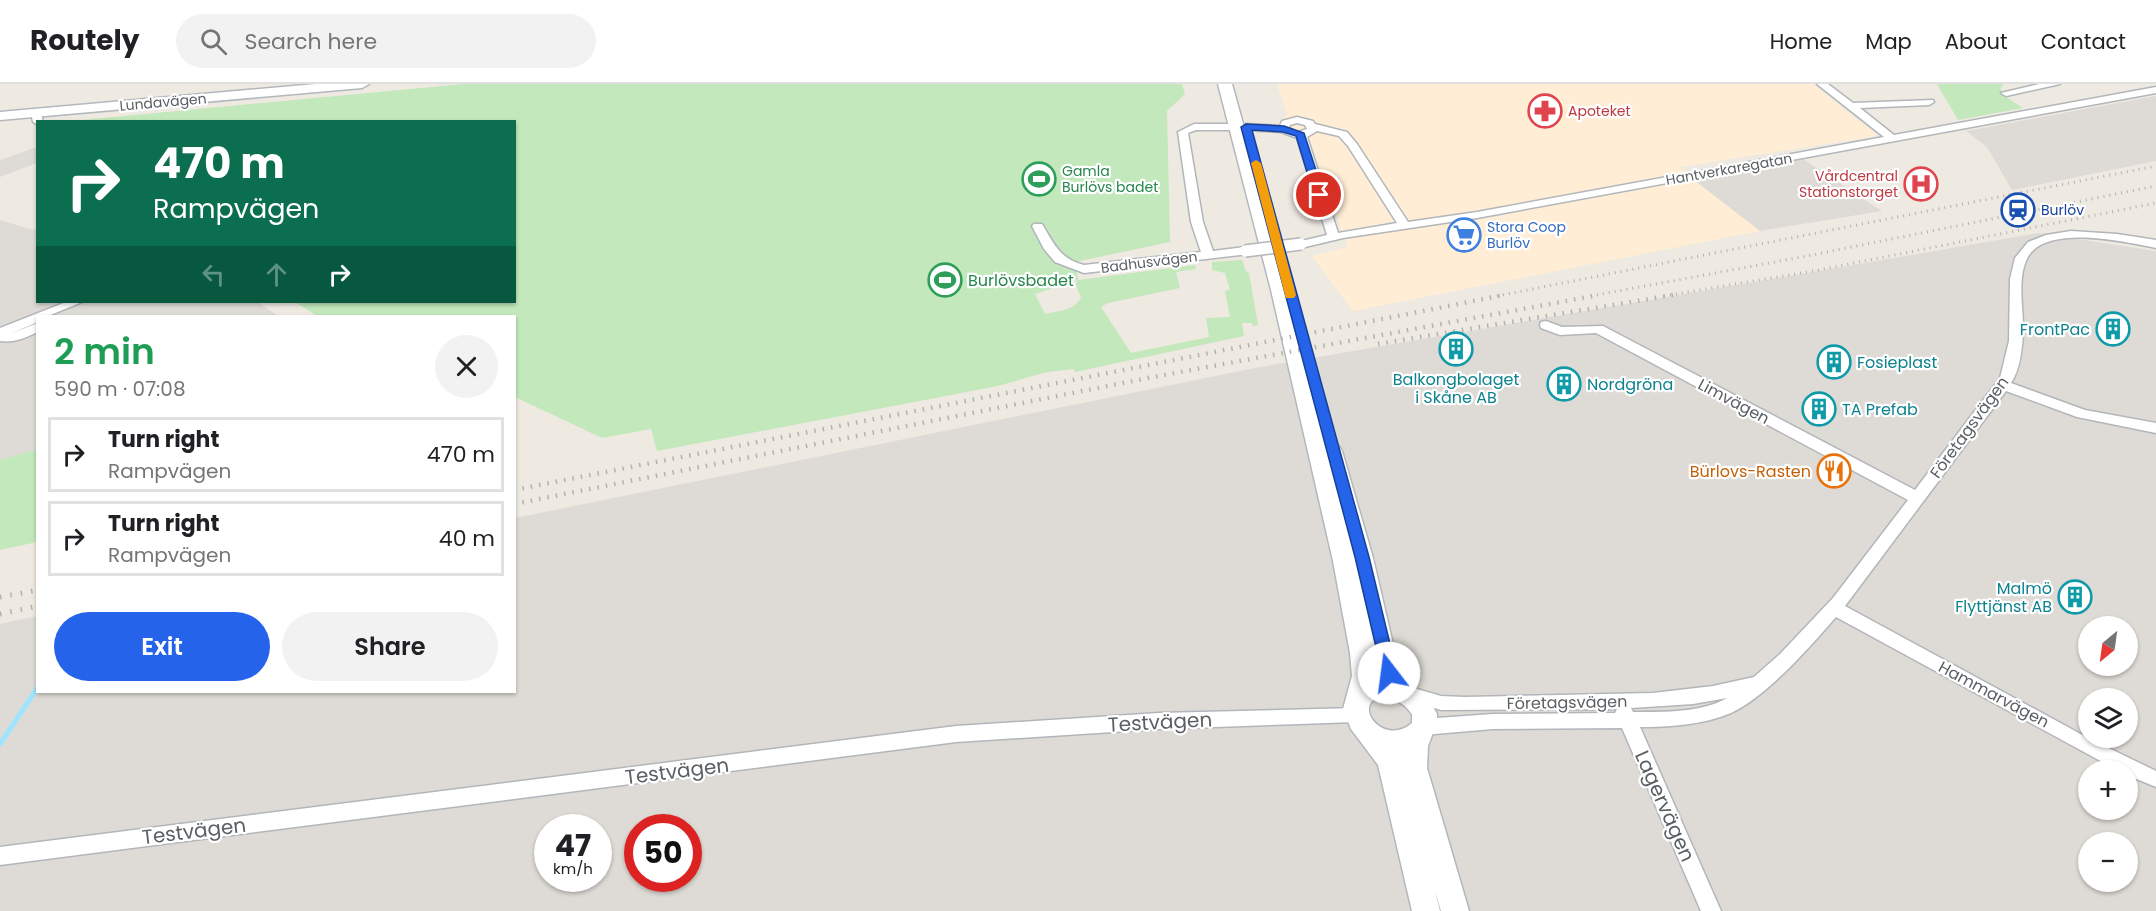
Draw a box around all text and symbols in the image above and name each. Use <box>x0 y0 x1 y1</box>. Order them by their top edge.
search box <box>176 14 596 68</box>
text: Routely <box>30 21 140 60</box>
icon: search <box>197 25 230 58</box>
text: Search here <box>245 26 377 57</box>
text: Home <box>1770 27 1832 56</box>
text: Map <box>1865 27 1912 56</box>
text: About <box>1945 27 2008 56</box>
text: Contact <box>2041 27 2126 56</box>
street label: Lundavägen <box>119 88 207 116</box>
pharmacy icon: Apoteket <box>1527 93 1563 129</box>
place label: Apoteket <box>1568 101 1631 121</box>
text: 470 m <box>153 134 285 193</box>
icon: right <box>54 144 132 222</box>
street label: Hantverkaregatan <box>1664 148 1794 190</box>
sports icon: Gamla Burlövs badet <box>1021 161 1057 197</box>
place label: Gamla Burlövs badet <box>1062 161 1158 197</box>
place label: Vårdcentral Stationstorget <box>1799 166 1898 202</box>
hospital icon: Vårdcentral Stationstorget <box>1903 166 1939 202</box>
pin <box>1293 169 1344 220</box>
icon: arrive <box>1302 178 1335 211</box>
text: Rampvägen <box>153 190 319 227</box>
station icon: Burlöv <box>2000 192 2036 228</box>
place label: Burlöv <box>2041 200 2084 220</box>
supermarket icon: Stora Coop Burlöv <box>1446 217 1482 253</box>
place label: Stora Coop Burlöv <box>1487 217 1566 253</box>
street label: Badhusvägen <box>1100 246 1198 278</box>
icon: left <box>197 258 230 291</box>
icon: ahead <box>260 258 293 291</box>
icon: right <box>323 258 356 291</box>
sports icon: Burlövsbadet <box>927 262 963 298</box>
place label: Burlövsbadet <box>968 269 1074 292</box>
building icon: FrontPac <box>2095 311 2131 347</box>
place label: FrontPac <box>2020 318 2090 341</box>
text: 2 min <box>54 326 155 377</box>
building icon: Balkongbolaget i Skåne AB <box>1438 331 1474 367</box>
button: close <box>435 335 498 398</box>
building icon: Fosieplast <box>1816 344 1852 380</box>
place label: Fosieplast <box>1857 351 1937 374</box>
building icon: Nordgröna <box>1546 366 1582 402</box>
place label: Balkongbolaget i Skåne AB <box>1393 368 1519 409</box>
street label: Företagsvägen <box>1925 372 2014 483</box>
place label: Nordgröna <box>1587 373 1673 396</box>
street label: Limvägen <box>1694 373 1774 430</box>
text: 590 m · 07:08 <box>54 375 186 403</box>
building icon: TA Prefab <box>1801 391 1837 427</box>
place label: TA Prefab <box>1842 398 1918 421</box>
text: Turn right <box>108 424 219 455</box>
icon: right <box>57 438 90 471</box>
text: 470 m <box>427 439 495 470</box>
restaurant icon: Bürlovs-Rasten <box>1816 453 1852 489</box>
text: Rampvägen <box>108 457 231 485</box>
place label: Bürlovs-Rasten <box>1690 460 1811 483</box>
text: Turn right <box>108 508 219 539</box>
icon: right <box>57 522 90 555</box>
text: 40 m <box>439 523 495 554</box>
text: Rampvägen <box>108 541 231 569</box>
place label: Malmö Flyttjänst AB <box>1955 577 2052 618</box>
building icon: Malmö Flyttjänst AB <box>2057 579 2093 615</box>
button: Exit <box>54 612 270 681</box>
button: Share <box>282 612 498 681</box>
north arrow <box>2078 616 2138 676</box>
map controls <box>2078 616 2138 892</box>
position arrow <box>1357 641 1421 705</box>
street label: Hammarvägen <box>1934 656 2053 733</box>
button: layers <box>2078 688 2138 748</box>
street label: Företagsvägen <box>1506 690 1628 715</box>
street label: Testvägen <box>1107 705 1213 739</box>
street label: Lagervägen <box>1628 746 1702 866</box>
street label: Testvägen <box>623 751 731 791</box>
button: + <box>2078 760 2138 820</box>
street label: Testvägen <box>140 811 248 851</box>
speed limit sign: 50 <box>624 814 702 892</box>
text: 47 <box>555 824 591 867</box>
button: − <box>2078 832 2138 892</box>
text: km/h <box>553 858 593 879</box>

